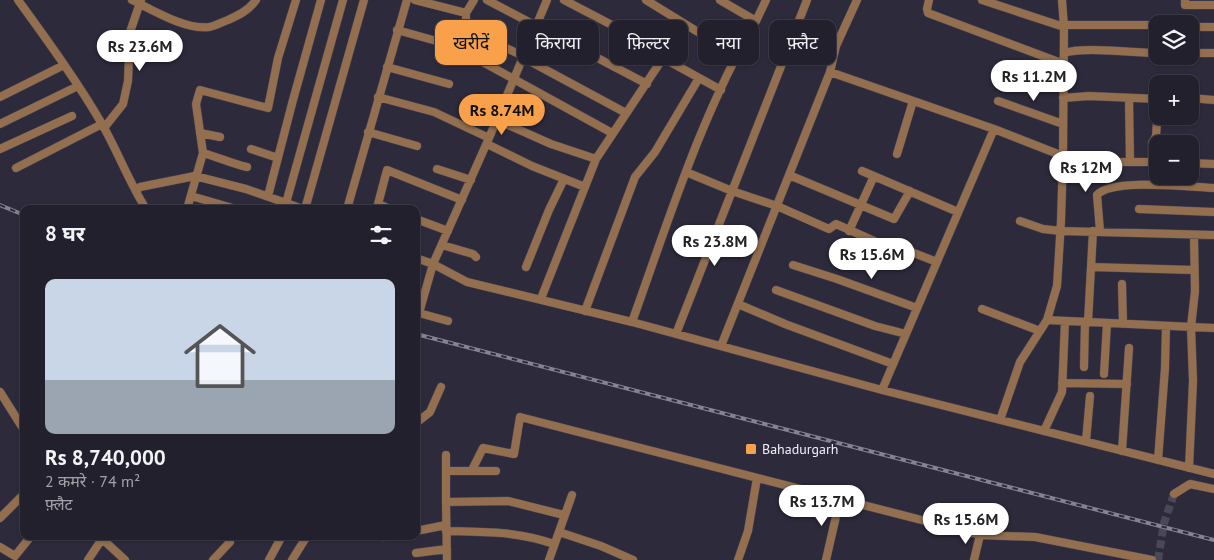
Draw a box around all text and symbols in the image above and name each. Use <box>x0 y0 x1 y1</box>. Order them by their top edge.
map controls <box>1149 15 1199 185</box>
button: layers <box>1149 15 1199 65</box>
chip: खरीदें <box>435 20 507 65</box>
chip: किराया <box>517 20 599 65</box>
chip: फ़िल्टर <box>609 20 688 65</box>
chip: नया <box>698 20 759 65</box>
chip: फ़्लैट <box>769 20 836 65</box>
pin: Rs 23.6M <box>88 30 192 72</box>
text: Rs 23.6M <box>108 36 172 56</box>
pin: Rs 11.2M <box>982 59 1086 102</box>
text: Rs 11.2M <box>1002 66 1066 86</box>
button: + <box>1149 75 1199 125</box>
pin: Rs 8.74M <box>450 94 554 136</box>
text: Rs 8.74M <box>470 100 534 120</box>
button: − <box>1149 135 1199 185</box>
pin: Rs 12M <box>1045 150 1127 193</box>
text: Rs 12M <box>1060 157 1112 177</box>
text: 8 घर <box>45 220 85 247</box>
icon: filters <box>367 221 395 249</box>
pin: Rs 23.8M <box>663 224 767 267</box>
text: Rs 23.8M <box>683 231 747 251</box>
pin: Rs 15.6M <box>820 238 924 280</box>
text: Rs 15.6M <box>840 244 904 264</box>
icon: home <box>175 311 265 401</box>
place label: Bahadurgarh <box>762 440 838 458</box>
marker: Bahadurgarh <box>744 442 758 456</box>
text: Rs 8,740,000 <box>45 444 166 471</box>
text: 2 कमरे · 74 m² <box>45 471 140 491</box>
pin: Rs 13.7M <box>770 484 874 527</box>
text: Rs 13.7M <box>790 491 854 511</box>
text: फ़्लैट <box>45 494 73 514</box>
pin: Rs 15.6M <box>914 502 1018 545</box>
text: Rs 15.6M <box>934 509 998 529</box>

